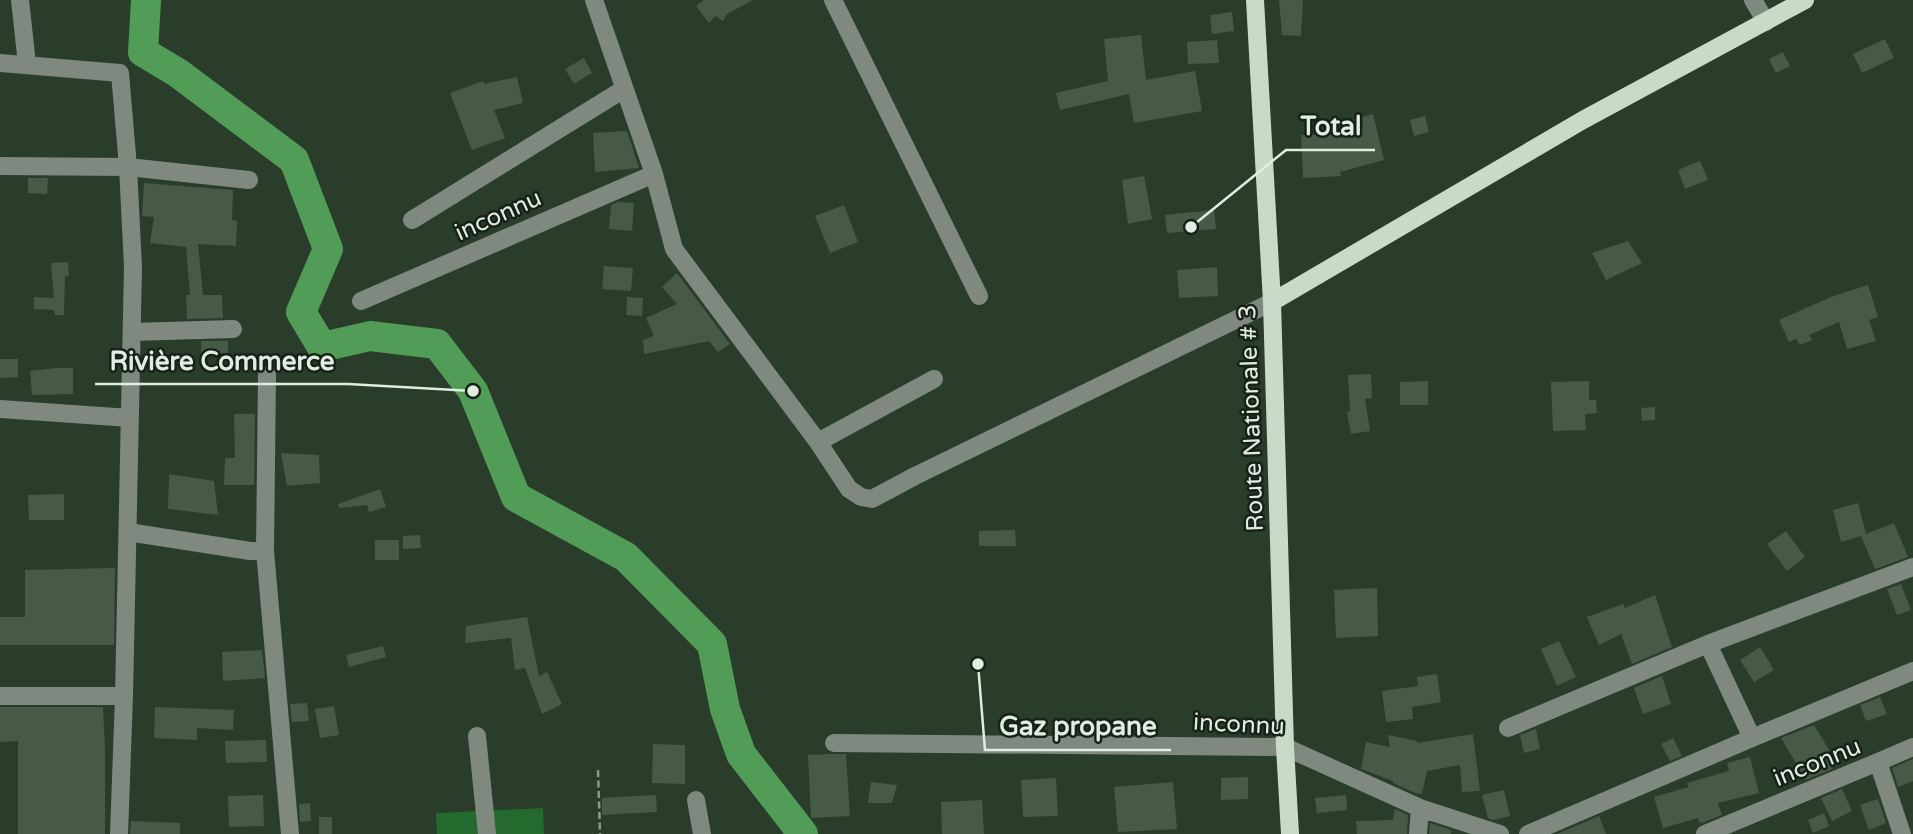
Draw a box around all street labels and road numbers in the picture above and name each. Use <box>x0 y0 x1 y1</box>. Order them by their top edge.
street label: inconnu <box>450 184 546 247</box>
street label: Route Nationale # 3 <box>1233 304 1270 532</box>
street label: inconnu <box>1192 708 1285 741</box>
street label: inconnu <box>1769 732 1865 793</box>

